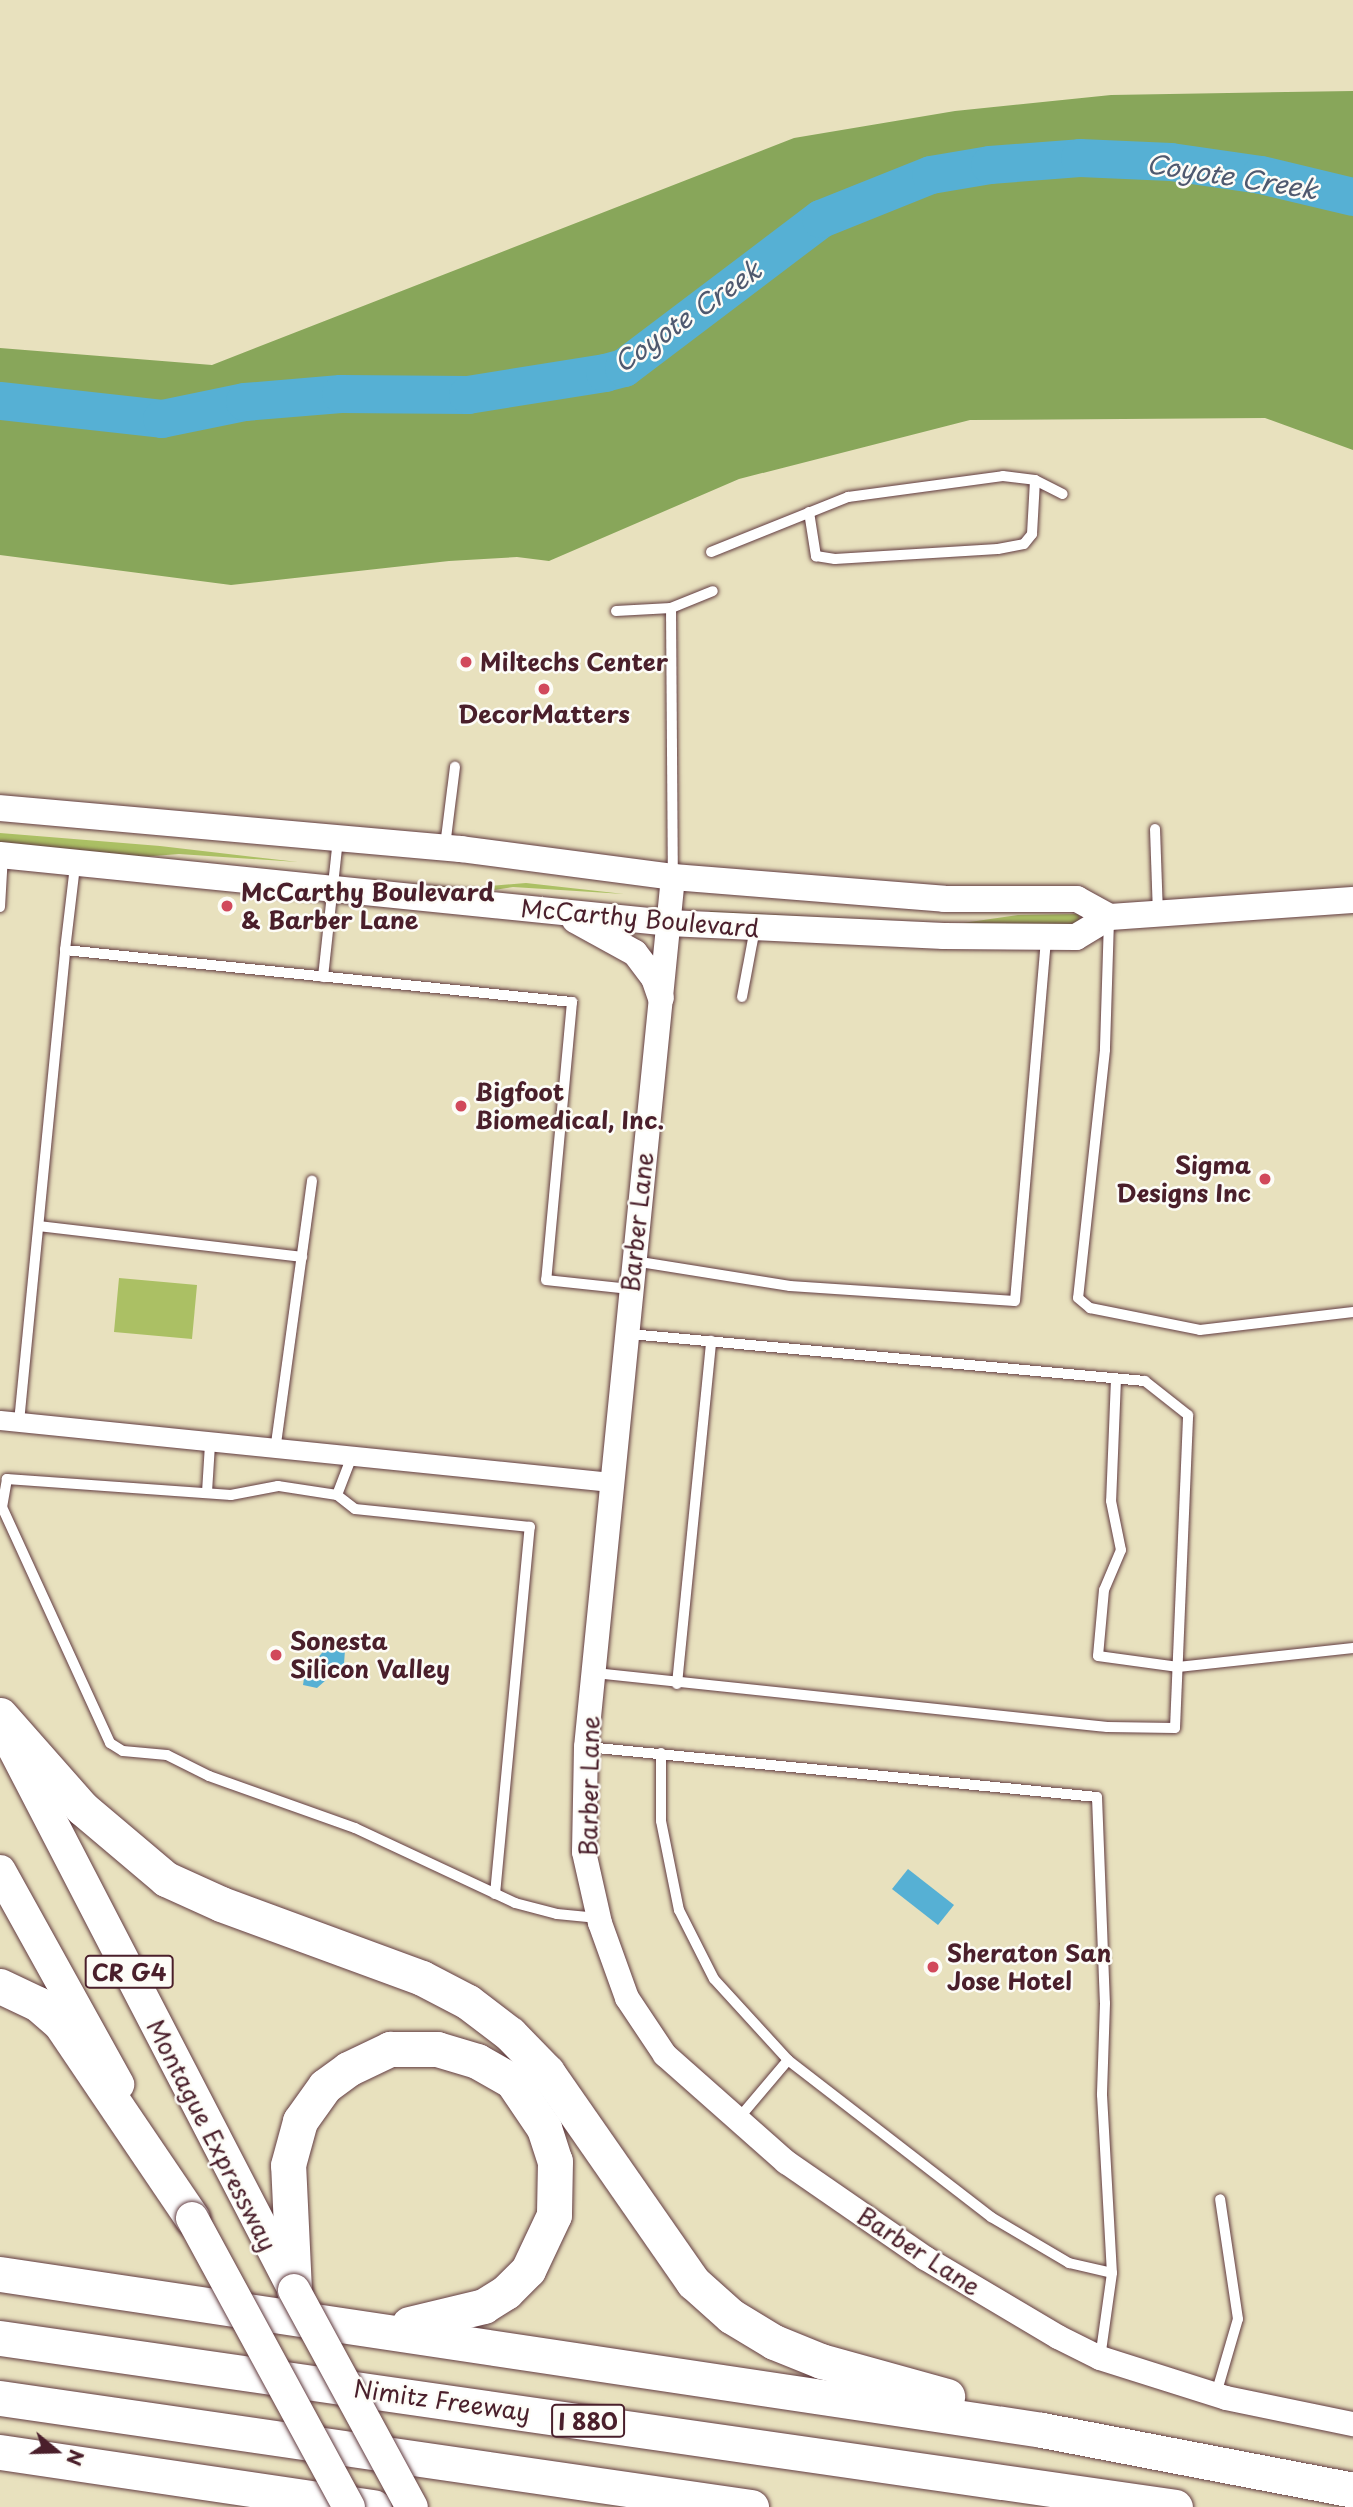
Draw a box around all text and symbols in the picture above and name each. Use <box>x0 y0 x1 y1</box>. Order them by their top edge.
water label: Coyote Creek <box>1145 147 1319 205</box>
water label: Coyote Creek <box>608 254 766 378</box>
place label: Miltechs Center <box>480 648 670 676</box>
marker: Miltechs Center <box>458 654 474 670</box>
marker: DecorMatters <box>536 681 552 697</box>
place label: DecorMatters <box>458 700 630 728</box>
place label: McCarthy Boulevard & Barber Lane <box>241 878 494 934</box>
street label: McCarthy Boulevard <box>519 893 761 943</box>
marker: McCarthy Boulevard & Barber Lane <box>219 898 235 914</box>
place label: Bigfoot Biomedical, Inc. <box>475 1078 664 1134</box>
marker: Bigfoot Biomedical, Inc. <box>453 1098 469 1114</box>
street label: Barber Lane <box>615 1149 659 1295</box>
place label: Sigma Designs Inc <box>1115 1151 1251 1207</box>
marker: Sigma Designs Inc <box>1257 1171 1273 1187</box>
place label: Sonesta Silicon Valley <box>290 1627 450 1683</box>
marker: Sonesta Silicon Valley <box>268 1647 284 1663</box>
street label: Barber Lane <box>573 1714 605 1858</box>
place label: Sheraton San Jose Hotel <box>947 1939 1111 1995</box>
road number: CR G4 <box>83 1952 174 1992</box>
marker: Sheraton San Jose Hotel <box>925 1959 941 1975</box>
street label: Montague Expressway <box>140 2013 284 2257</box>
street label: Barber Lane <box>851 2200 987 2302</box>
street label: Nimitz Freeway <box>351 2373 533 2427</box>
road number: I 880 <box>550 2402 626 2440</box>
north arrow <box>21 2416 91 2486</box>
text: N <box>60 2446 92 2470</box>

